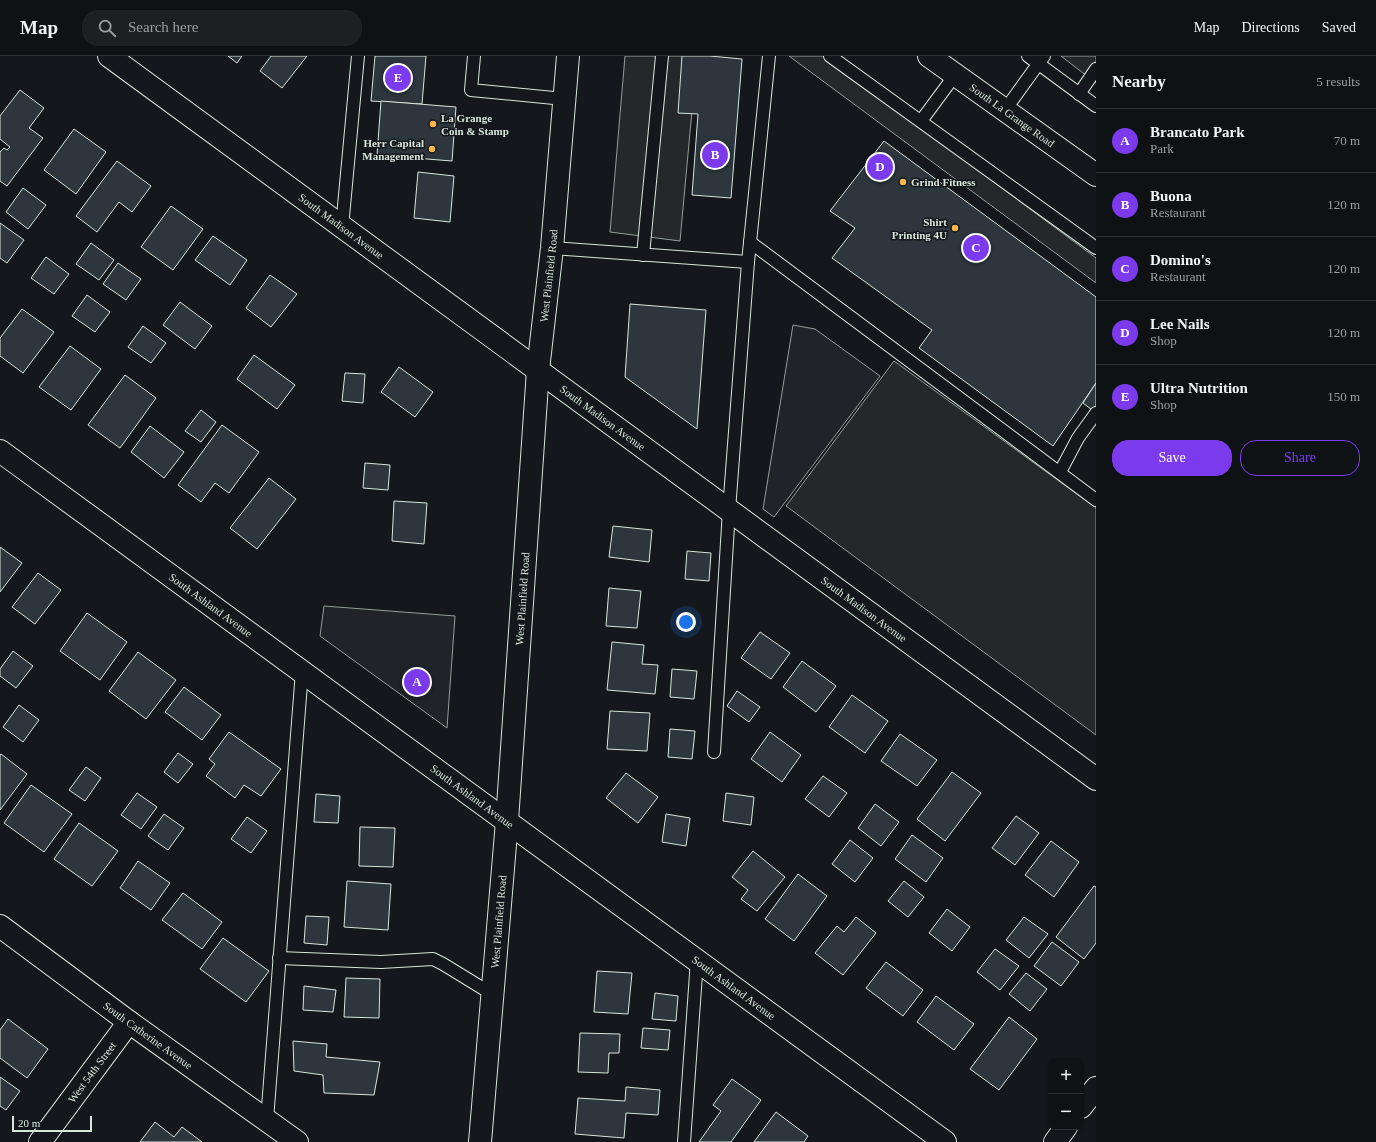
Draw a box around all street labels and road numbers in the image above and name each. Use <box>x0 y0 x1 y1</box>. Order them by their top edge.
street label: South La Grange Road <box>967 81 1057 150</box>
street label: South Madison Avenue <box>296 191 386 261</box>
street label: West Plainfield Road <box>538 228 560 323</box>
street label: South Madison Avenue <box>558 383 648 453</box>
street label: West Plainfield Road <box>513 551 532 646</box>
street label: South Ashland Avenue <box>167 571 255 640</box>
street label: South Madison Avenue <box>819 574 909 644</box>
street label: South Ashland Avenue <box>428 762 516 831</box>
street label: West Plainfield Road <box>489 874 508 969</box>
street label: South Ashland Avenue <box>690 953 778 1022</box>
street label: South Catherine Avenue <box>101 999 195 1071</box>
street label: West 54th Street <box>65 1039 118 1105</box>

